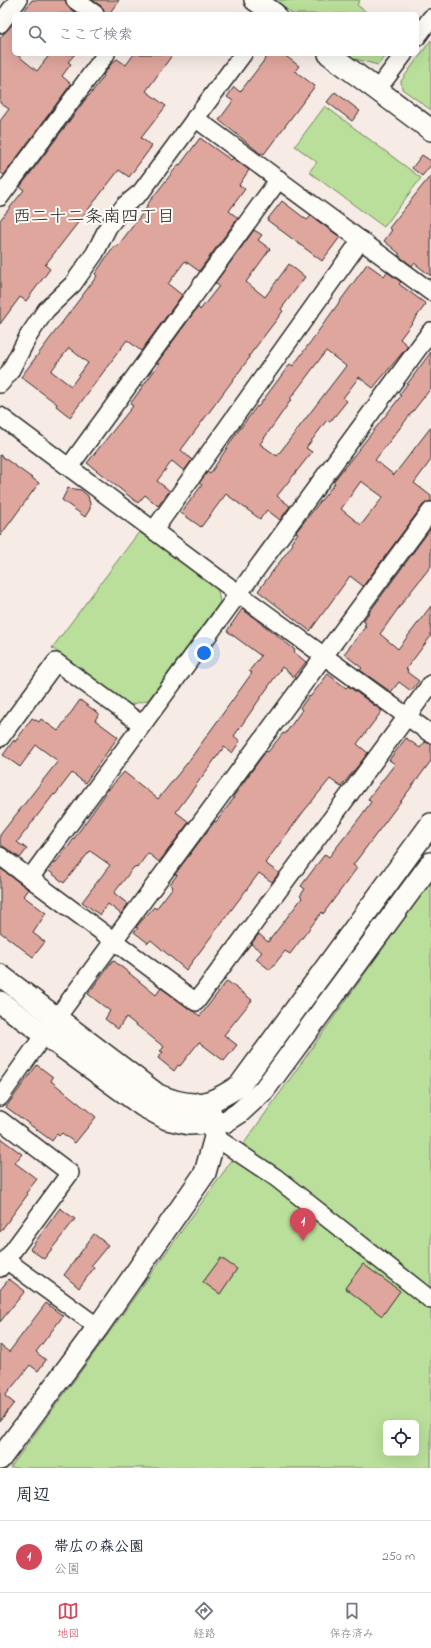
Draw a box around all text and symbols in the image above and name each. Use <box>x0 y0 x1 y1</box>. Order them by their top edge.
search box <box>12 12 419 56</box>
icon: search <box>26 23 48 45</box>
text: ここで検索 <box>58 24 133 46</box>
district label: 西二十二条南四丁目 <box>13 205 175 231</box>
your location <box>194 643 214 663</box>
pin: 1 <box>290 1208 316 1241</box>
map controls <box>383 1420 419 1456</box>
button: locate <box>383 1420 419 1456</box>
text: 周辺 <box>16 1483 50 1508</box>
text: 帯広の森公園 <box>54 1536 144 1558</box>
text: 1 <box>27 1547 31 1566</box>
text: 250 m <box>382 1547 415 1566</box>
text: 公園 <box>54 1560 80 1579</box>
tab: 地図 <box>57 1600 79 1642</box>
tab: 経路 <box>193 1600 215 1642</box>
tab: 保存済み <box>330 1600 374 1642</box>

